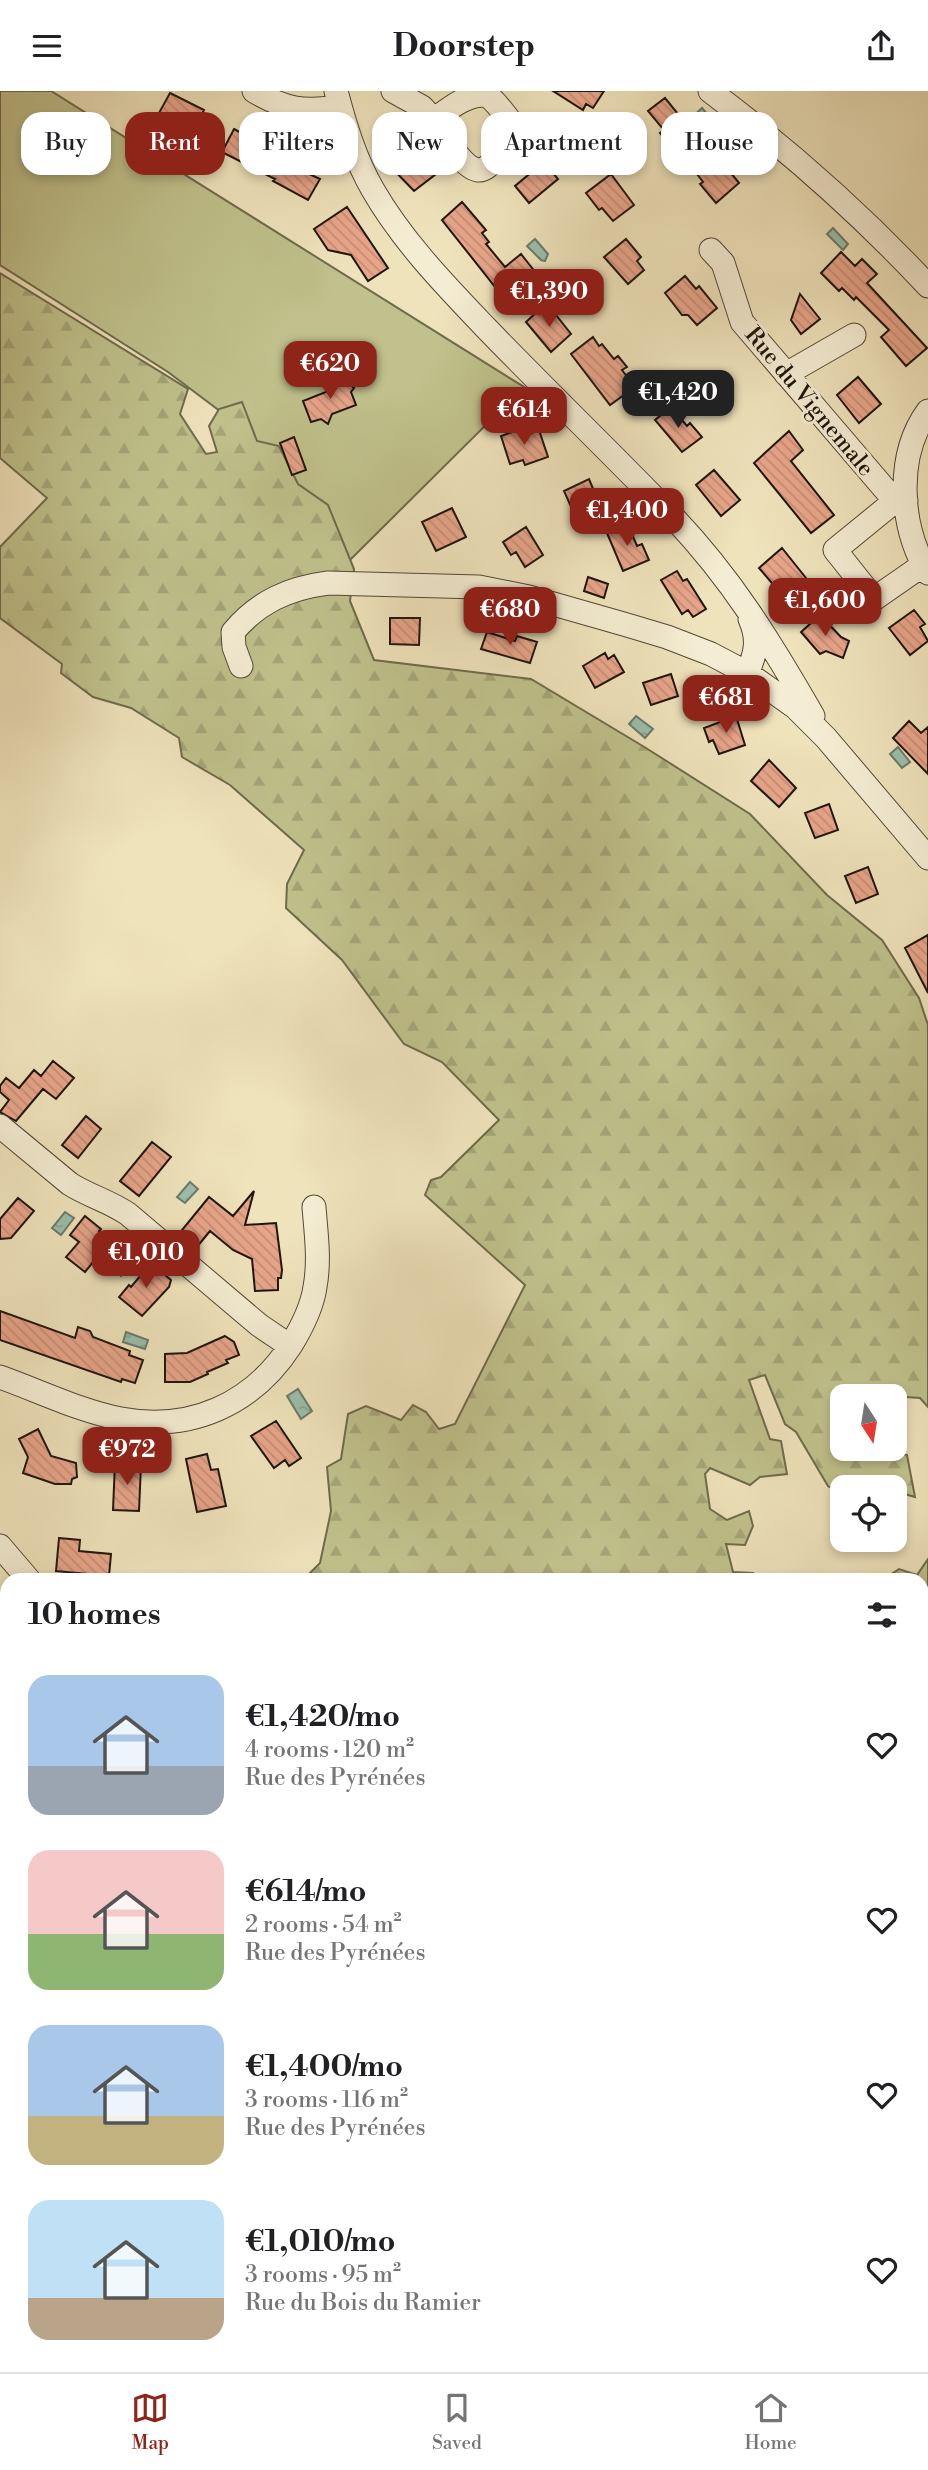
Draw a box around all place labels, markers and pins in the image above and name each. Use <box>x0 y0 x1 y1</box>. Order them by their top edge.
pin: €1,390 <box>492 269 606 329</box>
pin: €620 <box>289 341 371 401</box>
pin: €1,420 <box>621 371 735 430</box>
pin: €614 <box>483 387 565 447</box>
pin: €1,400 <box>570 489 684 548</box>
pin: €1,600 <box>768 579 882 638</box>
pin: €680 <box>469 587 551 647</box>
pin: €681 <box>685 675 767 735</box>
pin: €1,010 <box>89 1231 203 1290</box>
pin: €972 <box>86 1427 168 1487</box>

